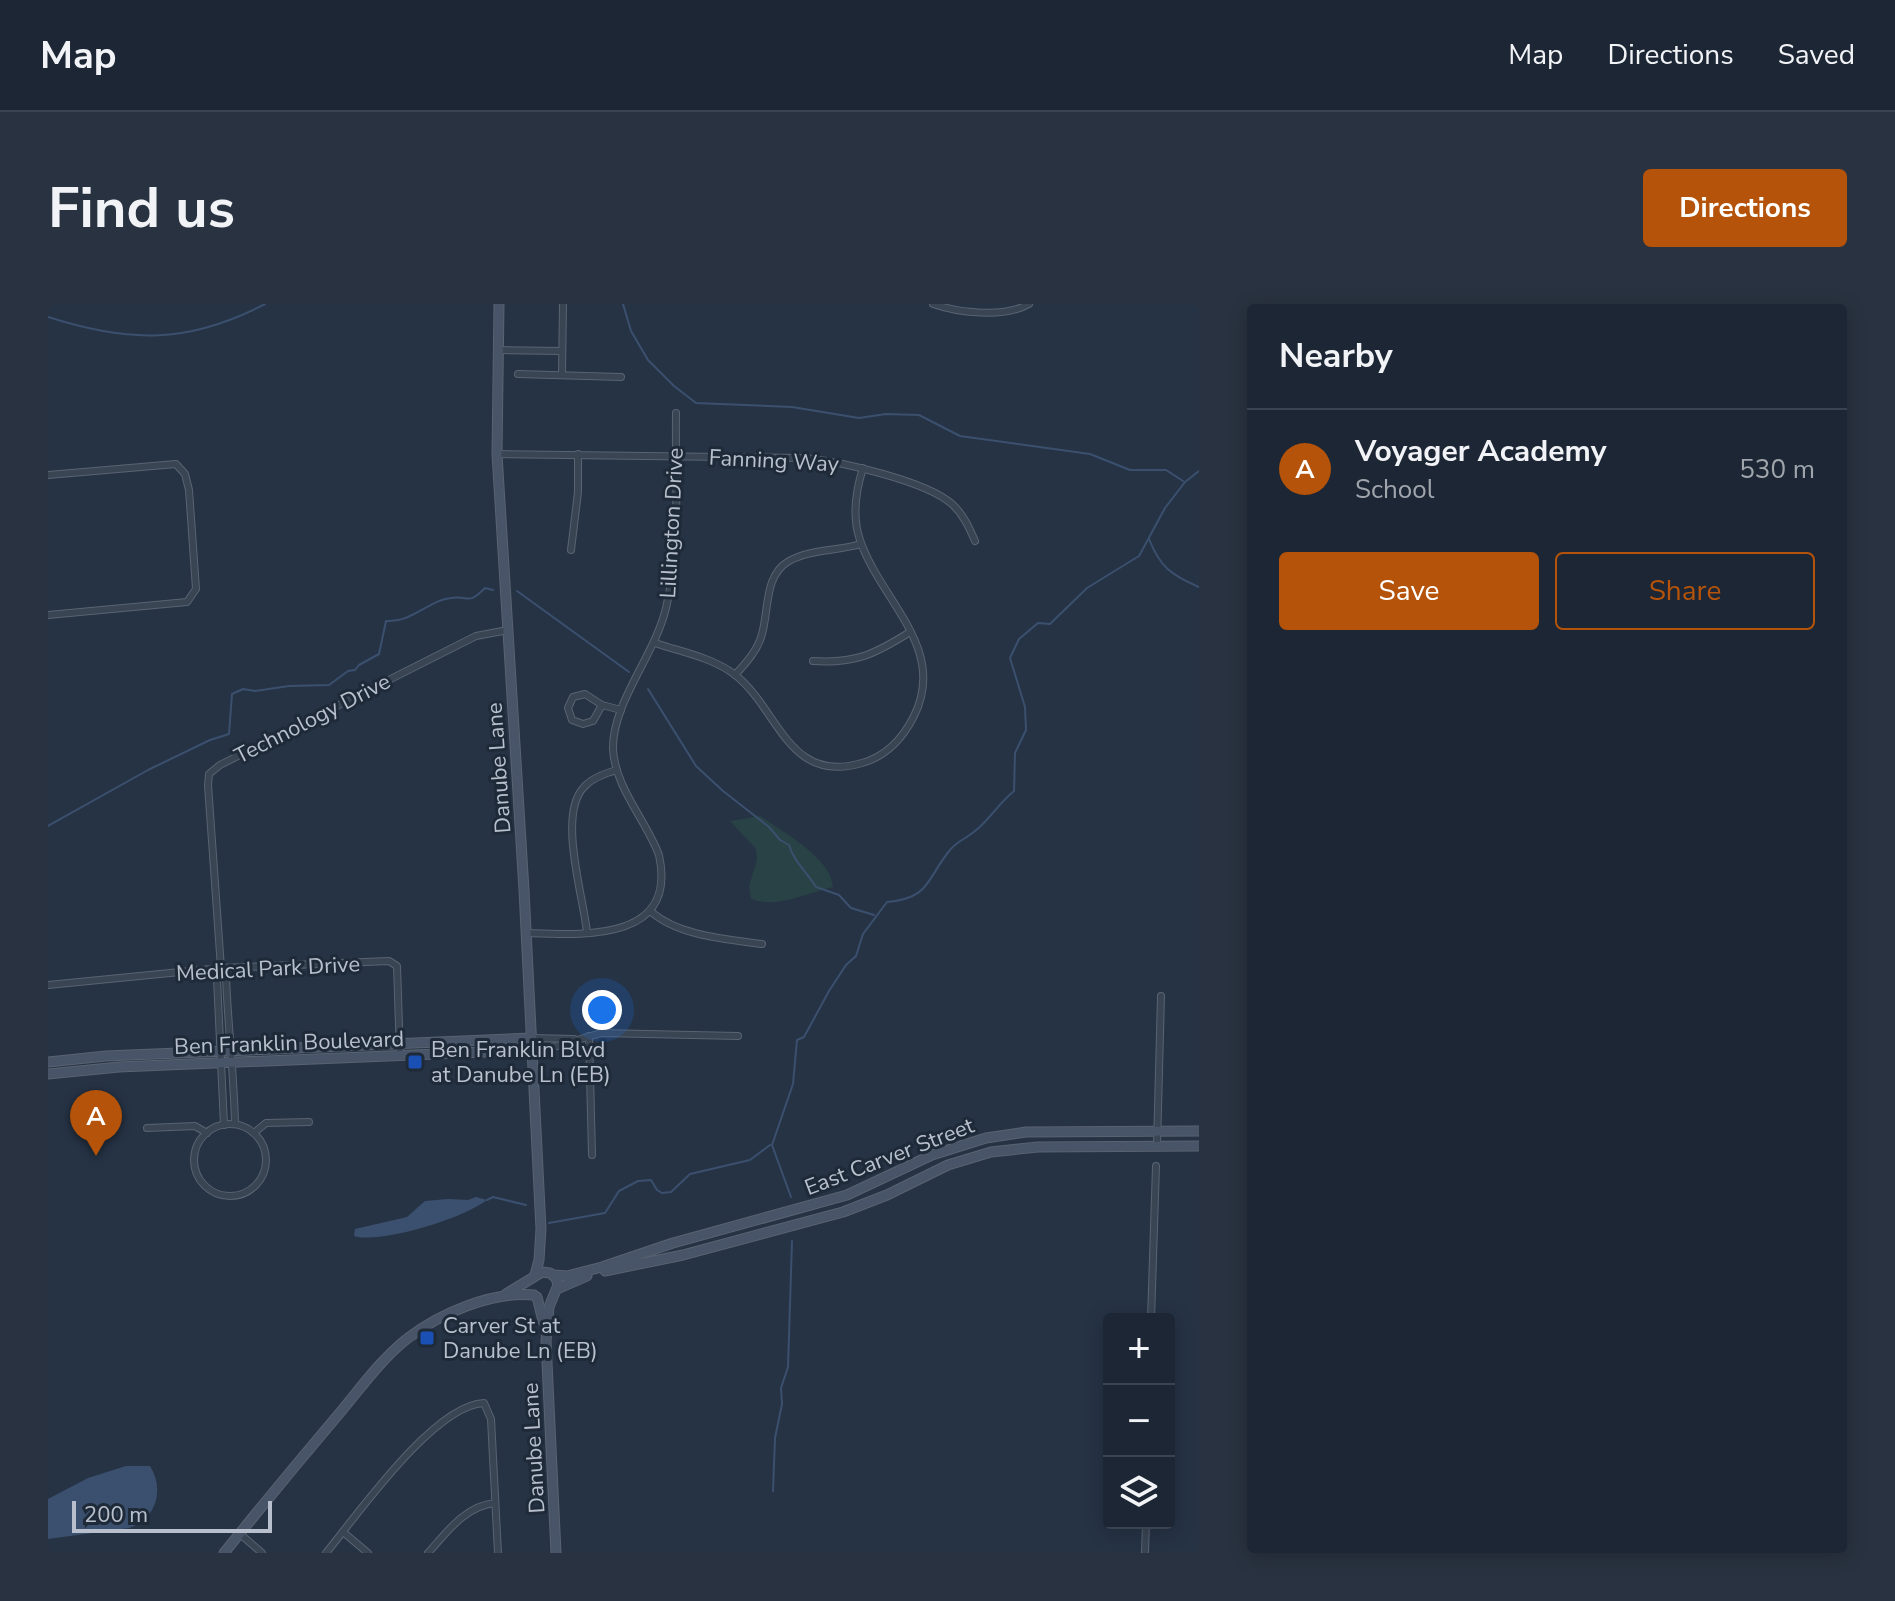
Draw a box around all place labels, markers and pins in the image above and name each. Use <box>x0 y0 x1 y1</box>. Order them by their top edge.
place label: Ben Franklin Blvd at Danube Ln (EB) <box>431 1035 611 1090</box>
marker: Ben Franklin Blvd at Danube Ln (EB) <box>406 1053 424 1071</box>
pin: A <box>70 1090 122 1156</box>
place label: Carver St at Danube Ln (EB) <box>443 1311 598 1366</box>
marker: Carver St at Danube Ln (EB) <box>418 1329 436 1347</box>

